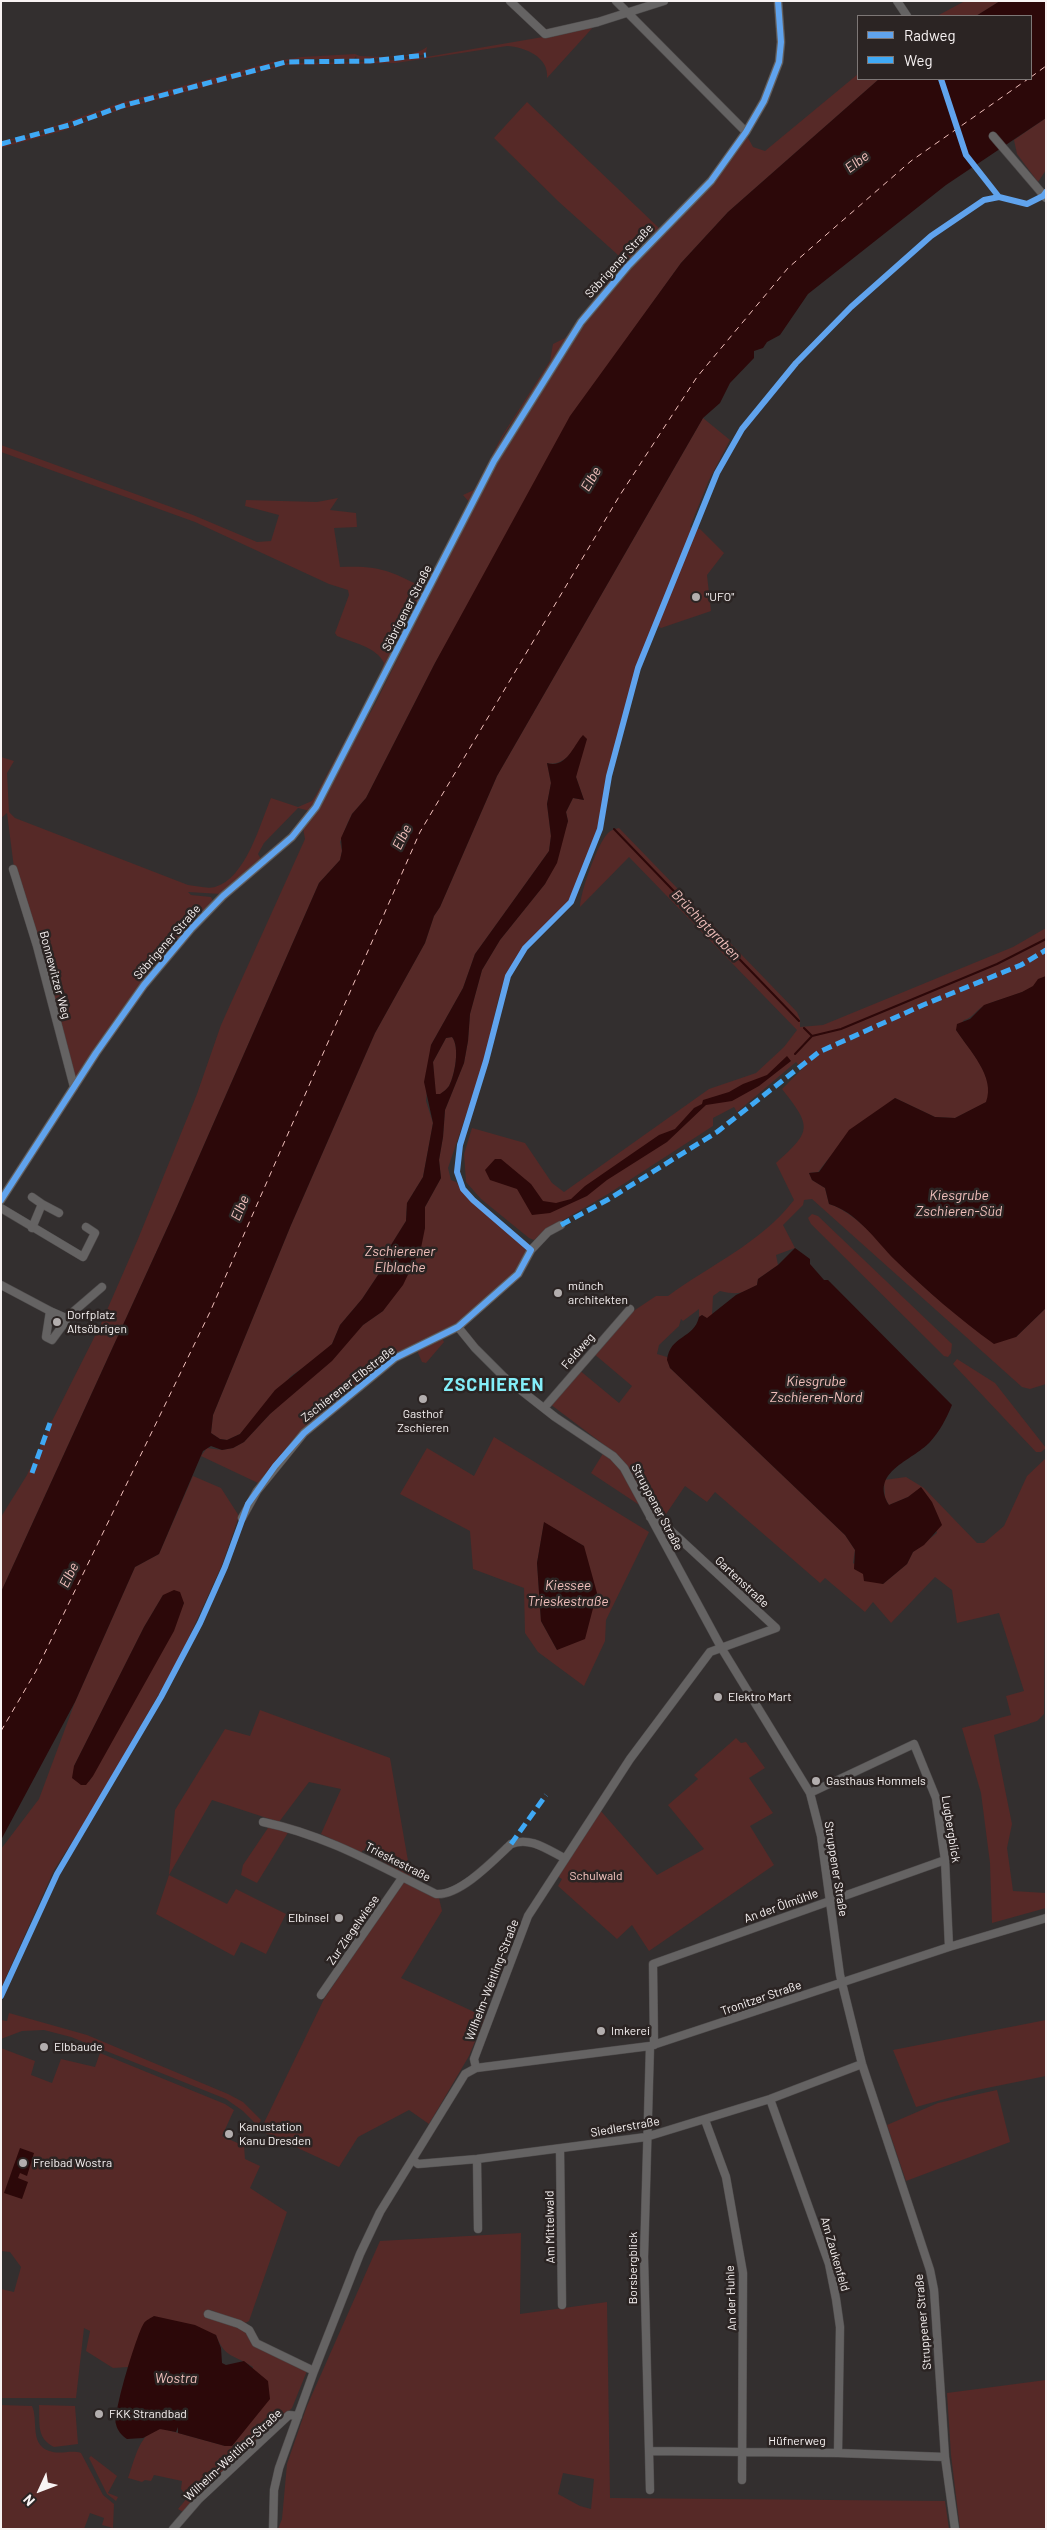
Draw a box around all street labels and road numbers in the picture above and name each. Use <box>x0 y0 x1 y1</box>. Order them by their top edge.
street label: Söbrigener Straße <box>582 221 656 301</box>
street label: Söbrigener Straße <box>379 563 435 653</box>
street label: Söbrigener Straße <box>130 902 204 982</box>
street label: Bonnewitzer Weg <box>36 929 74 1021</box>
street label: Feldweg <box>558 1330 598 1372</box>
street label: Zschierener Elbstraße <box>298 1343 398 1425</box>
street label: Struppener Straße <box>628 1461 686 1553</box>
street label: Gartenstraße <box>712 1553 772 1611</box>
street label: Lugbergblick <box>939 1794 963 1864</box>
street label: Struppener Straße <box>821 1820 851 1918</box>
street label: Trieskestraße <box>363 1839 433 1885</box>
street label: An der Ölmühle <box>742 1886 820 1926</box>
street label: Zur Ziegelwiese <box>324 1892 382 1968</box>
street label: Wilhelm-Weitling-Straße <box>462 1917 522 2043</box>
street label: Tronitzer Straße <box>719 1977 803 2019</box>
street label: Siedlerstraße <box>589 2114 661 2140</box>
street label: Am Mittelwald <box>542 2190 558 2264</box>
street label: Am Zaukenfeld <box>817 2215 853 2293</box>
street label: Borsbergblick <box>626 2232 640 2304</box>
street label: An der Huhle <box>723 2265 739 2331</box>
street label: Struppener Straße <box>912 2273 934 2371</box>
street label: Wilhelm-Weitling-Straße <box>181 2406 285 2504</box>
street label: Hüfnerweg <box>768 2434 826 2448</box>

